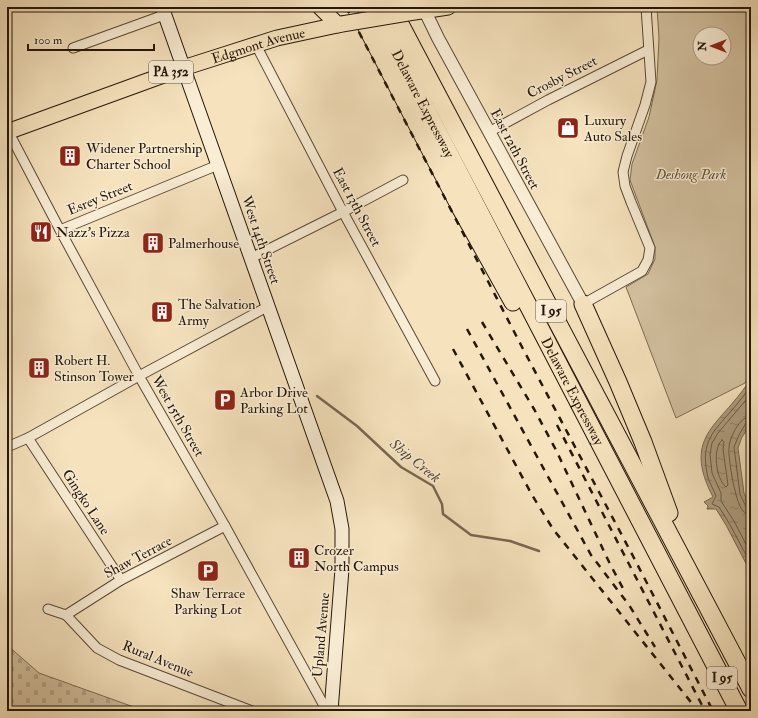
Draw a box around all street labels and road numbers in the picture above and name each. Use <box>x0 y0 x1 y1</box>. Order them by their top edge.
street label: Edgmont Avenue <box>209 24 307 67</box>
street label: Delaware Expressway <box>388 47 459 162</box>
street label: Crosby Street <box>524 52 601 103</box>
road number: PA 352 <box>149 61 193 83</box>
street label: East 12th Street <box>487 106 544 193</box>
street label: East 13th Street <box>329 165 385 250</box>
street label: Esrey Street <box>65 177 136 220</box>
street label: West 14th Street <box>238 193 284 287</box>
road number: I 95 <box>536 300 566 322</box>
street label: Delaware Expressway <box>538 334 608 449</box>
street label: West 15th Street <box>147 372 208 460</box>
street label: Gingko Lane <box>59 466 114 538</box>
street label: Shaw Terrace <box>101 532 175 582</box>
street label: Upland Avenue <box>309 592 334 678</box>
street label: Rural Avenue <box>120 637 196 681</box>
road number: I 95 <box>707 667 737 689</box>

